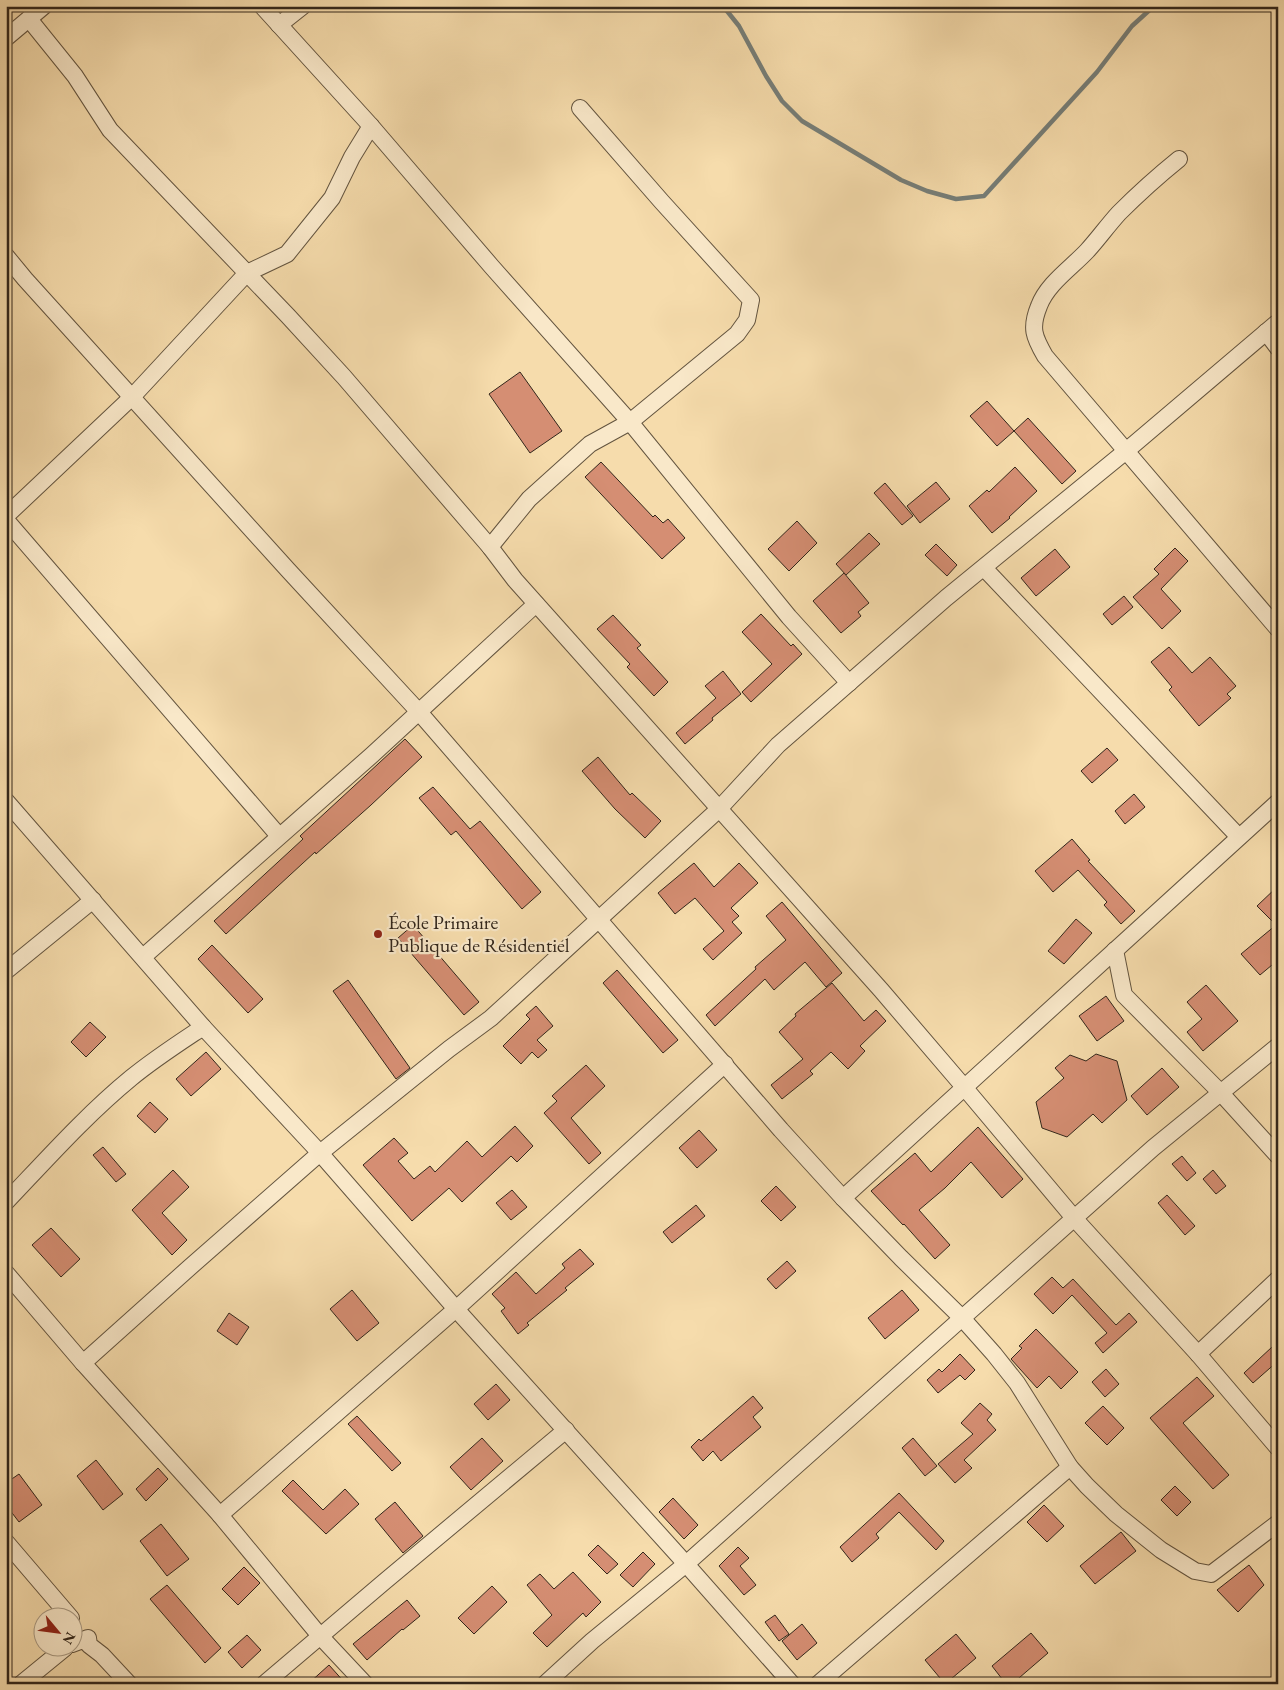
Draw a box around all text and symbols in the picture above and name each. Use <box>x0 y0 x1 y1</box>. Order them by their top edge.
place label: École Primaire Publique de Résidentiel <box>388 909 570 958</box>
marker: École Primaire Publique de Résidentiel <box>372 928 384 940</box>
north arrow <box>32 1608 82 1658</box>
text: N <box>58 1629 80 1648</box>

